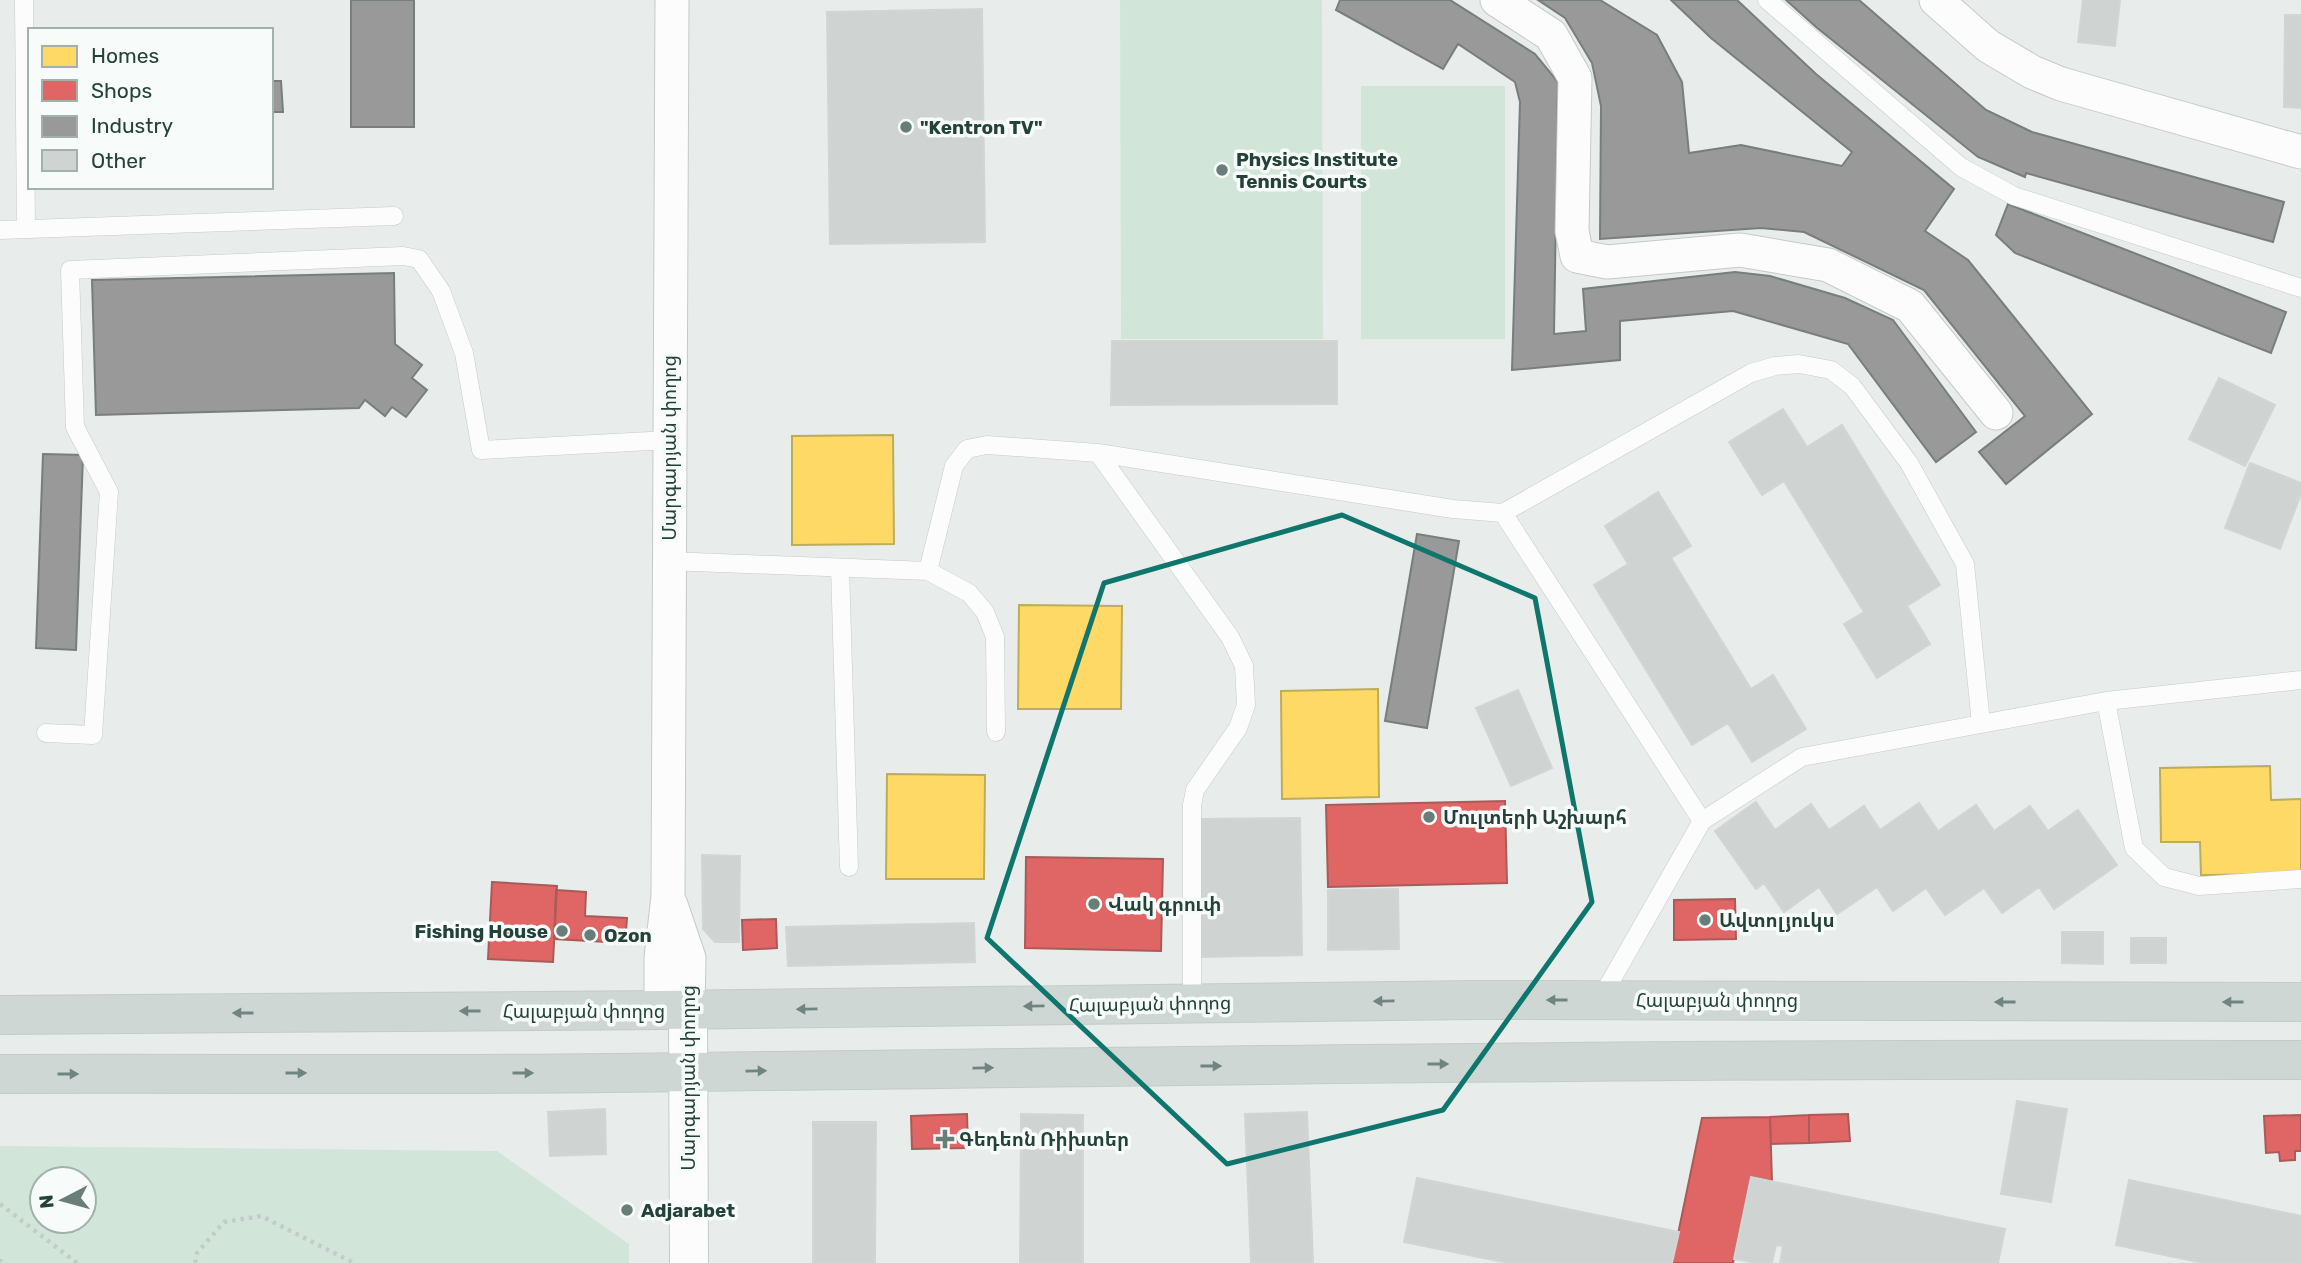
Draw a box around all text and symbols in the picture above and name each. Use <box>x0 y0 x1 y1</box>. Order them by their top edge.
legend <box>28 28 273 189</box>
text: Homes <box>91 43 159 68</box>
text: Shops <box>91 78 152 103</box>
text: Industry <box>91 113 173 138</box>
place label: "Kentron TV" <box>920 116 1043 139</box>
marker: "Kentron TV" <box>898 119 914 135</box>
text: Other <box>91 148 146 173</box>
place label: Physics Institute Tennis Courts <box>1236 148 1398 193</box>
marker: Physics Institute Tennis Courts <box>1214 162 1230 178</box>
street label: Մարգարյան փողոց <box>658 355 681 541</box>
place label: Մուլտերի Աշխարհ <box>1443 806 1627 829</box>
marker: Մուլտերի Աշխարհ <box>1421 809 1437 825</box>
place label: Վակ գրուփ <box>1108 893 1222 916</box>
marker: Վակ գրուփ <box>1086 896 1102 912</box>
place label: Ավտոլյուկս <box>1719 909 1835 932</box>
marker: Ավտոլյուկս <box>1697 912 1713 928</box>
place label: Fishing House <box>414 920 548 943</box>
marker: Fishing House <box>554 923 570 939</box>
place label: Ozon <box>604 924 652 947</box>
marker: Ozon <box>582 927 598 943</box>
street label: Մարգարյան փողոց <box>677 985 700 1171</box>
street label: Հալաբյան փողոց <box>1636 989 1798 1012</box>
street label: Հալաբյան փողոց <box>1069 991 1231 1017</box>
one-way arrow <box>1546 994 1568 1006</box>
one-way arrow <box>1373 995 1395 1007</box>
one-way arrow <box>1994 996 2016 1008</box>
one-way arrow <box>2222 996 2244 1008</box>
street label: Հալաբյան փողոց <box>503 1000 665 1023</box>
one-way arrow <box>1023 1000 1045 1012</box>
one-way arrow <box>795 1003 817 1015</box>
one-way arrow <box>459 1006 481 1017</box>
one-way arrow <box>232 1007 254 1019</box>
one-way arrow <box>1428 1058 1450 1070</box>
one-way arrow <box>1200 1060 1222 1072</box>
one-way arrow <box>973 1062 995 1074</box>
one-way arrow <box>745 1065 767 1077</box>
one-way arrow <box>285 1067 307 1079</box>
one-way arrow <box>512 1067 534 1079</box>
one-way arrow <box>57 1068 79 1080</box>
place label: Գեդեոն Ռիխտեր <box>959 1128 1129 1151</box>
marker: Գեդեոն Ռիխտեր <box>937 1131 953 1147</box>
north arrow <box>28 1165 98 1235</box>
text: N <box>34 1194 59 1210</box>
place label: Adjarabet <box>641 1199 735 1222</box>
marker: Adjarabet <box>619 1202 635 1218</box>

